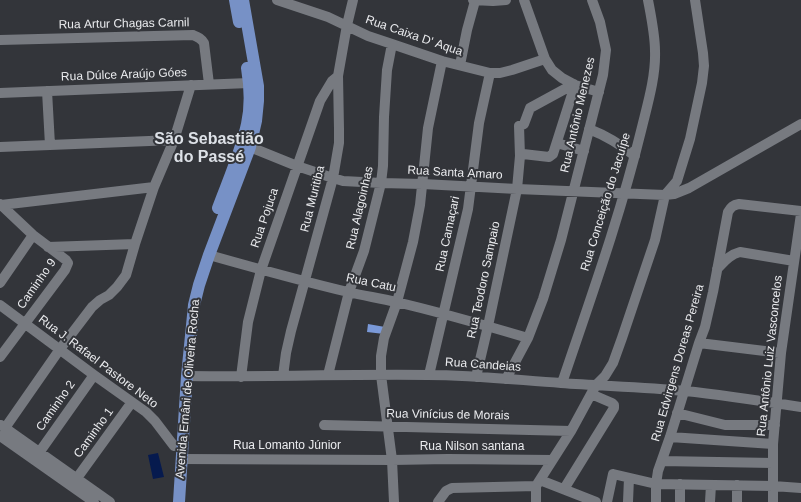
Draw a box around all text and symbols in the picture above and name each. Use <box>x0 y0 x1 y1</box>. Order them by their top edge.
street label: Rua Caixa D' Aqua <box>364 13 464 59</box>
street label: Rua Artur Chagas Carnil <box>59 16 189 32</box>
street label: Rua Antônio Menezes <box>558 56 598 174</box>
street label: Rua Dúlce Araújo Góes <box>61 66 187 84</box>
district label: São Sebastião do Passé <box>154 130 264 168</box>
street label: Rua Conceição do Jacuípe <box>578 131 634 273</box>
street label: Rua Santa Amaro <box>407 163 503 183</box>
street label: Rua Muritiba <box>298 164 328 234</box>
street label: Rua Alagoinhas <box>343 165 377 251</box>
street label: Rua Pojuca <box>248 186 282 250</box>
street label: Rua Camaçari <box>433 195 463 273</box>
street label: Rua Teodoro Sampaio <box>465 220 503 340</box>
street label: Caminho 9 <box>14 256 60 312</box>
street label: Rua Catu <box>345 271 397 295</box>
street label: Rua Antônio Luiz Vasconcelos <box>754 275 786 437</box>
street label: Rua Edvirgens Doreas Pereira <box>649 283 707 443</box>
street label: Avenida Ernâni de Oliveira Rocha <box>173 299 203 479</box>
street label: Rua J. Rafael Pastore Neto <box>35 312 161 412</box>
street label: Rua Candeias <box>445 355 521 375</box>
street label: Caminho 2 <box>33 378 79 434</box>
street label: Caminho 1 <box>71 405 117 461</box>
street label: Rua Vinícius de Morais <box>386 407 510 423</box>
street label: Rua Lomanto Júnior <box>233 439 341 453</box>
street label: Rua Nilson santana <box>420 440 524 454</box>

